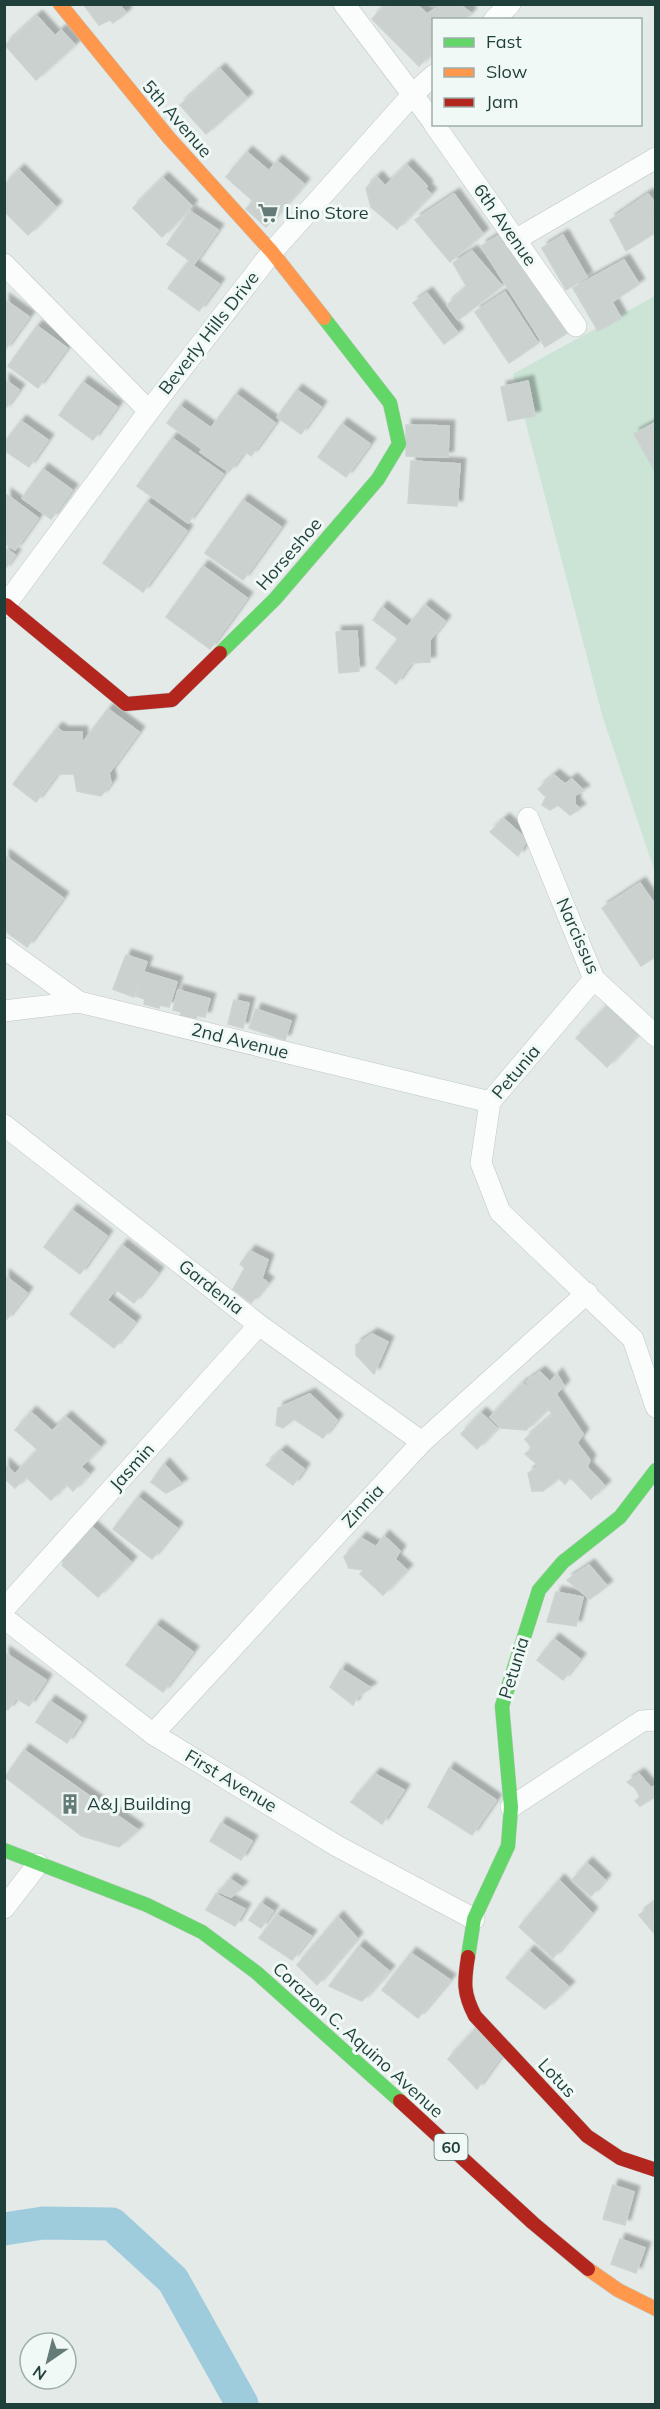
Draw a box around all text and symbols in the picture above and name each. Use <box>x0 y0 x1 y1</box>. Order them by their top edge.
legend <box>432 18 642 126</box>
text: Fast <box>486 30 522 53</box>
text: Slow <box>486 60 528 83</box>
street label: 5th Avenue <box>138 75 217 162</box>
text: Jam <box>486 90 519 113</box>
street label: 6th Avenue <box>469 179 542 270</box>
supermarket icon: Lino Store <box>256 201 280 225</box>
place label: Lino Store <box>285 201 369 224</box>
street label: Beverly Hills Drive <box>153 267 264 399</box>
street label: Horseshoe <box>251 513 326 595</box>
street label: Narcissus <box>551 894 605 978</box>
street label: 2nd Avenue <box>189 1017 291 1064</box>
street label: Petunia <box>486 1040 545 1103</box>
street label: Gardenia <box>174 1254 249 1319</box>
street label: Jasmin <box>104 1438 159 1495</box>
street label: Zinnia <box>337 1479 389 1532</box>
street label: Petunia <box>493 1634 534 1702</box>
street label: First Avenue <box>181 1744 281 1817</box>
building icon: A&J Building <box>58 1792 82 1816</box>
place label: A&J Building <box>87 1792 191 1815</box>
street label: Corazon C. Aquino Avenue <box>268 1957 449 2122</box>
street label: Lotus <box>533 2053 581 2102</box>
road number: 60 <box>434 2134 468 2160</box>
north arrow <box>18 2331 78 2391</box>
text: N <box>29 2362 50 2385</box>

